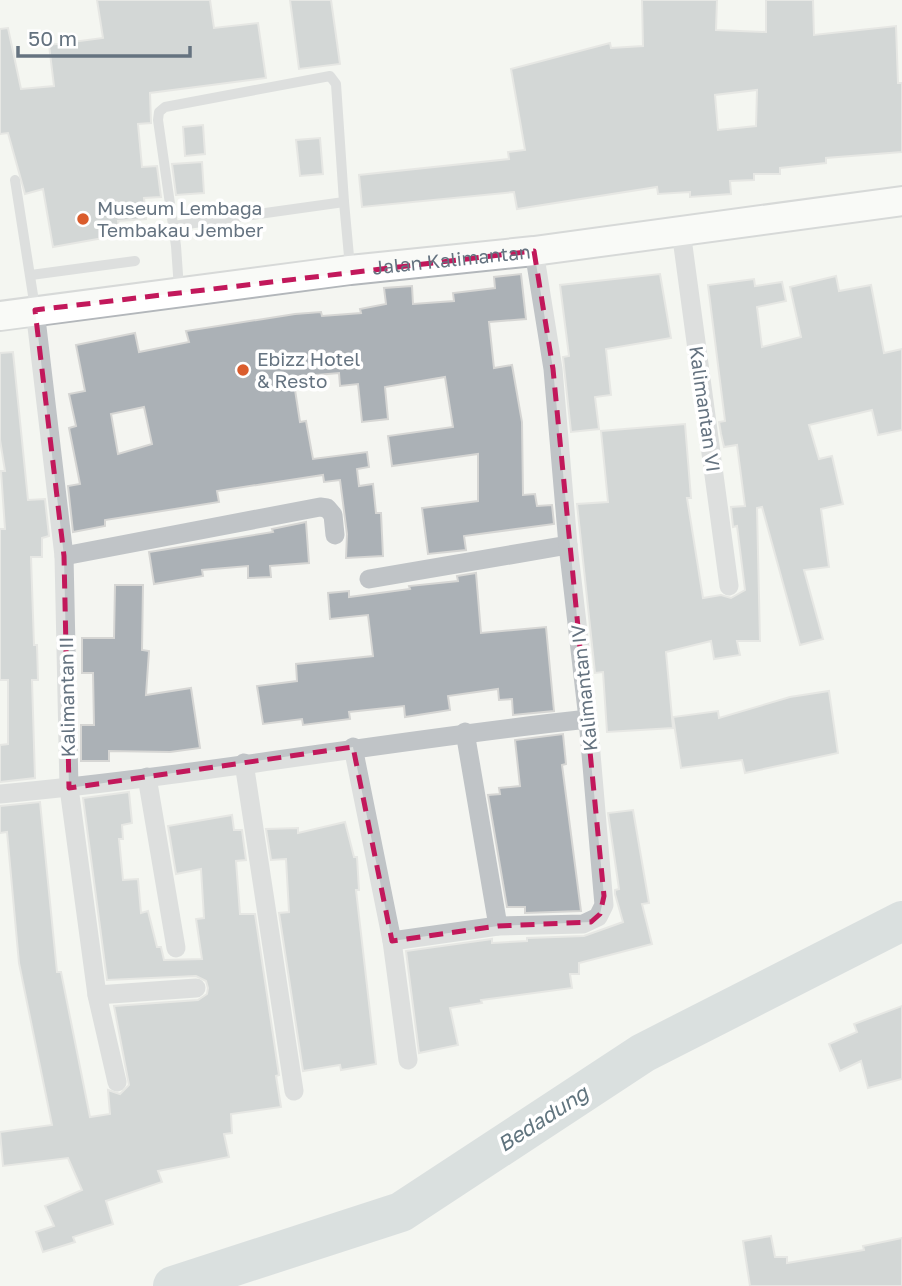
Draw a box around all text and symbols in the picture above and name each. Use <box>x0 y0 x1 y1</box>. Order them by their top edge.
scale bar <box>18 14 189 58</box>
text: 50 m <box>28 25 77 51</box>
place label: Museum Lembaga Tembakau Jember <box>97 196 264 241</box>
marker: Museum Lembaga Tembakau Jember <box>75 211 91 227</box>
street label: Jalan Kalimantan <box>371 239 531 279</box>
street label: Kalimantan VI <box>685 344 726 474</box>
place label: Ebizz Hotel & Resto <box>257 347 360 392</box>
marker: Ebizz Hotel & Resto <box>235 362 251 378</box>
street label: Kalimantan IV <box>565 623 602 753</box>
street label: Kalimantan II <box>54 637 79 757</box>
water label: Bedadung <box>492 1078 594 1157</box>

